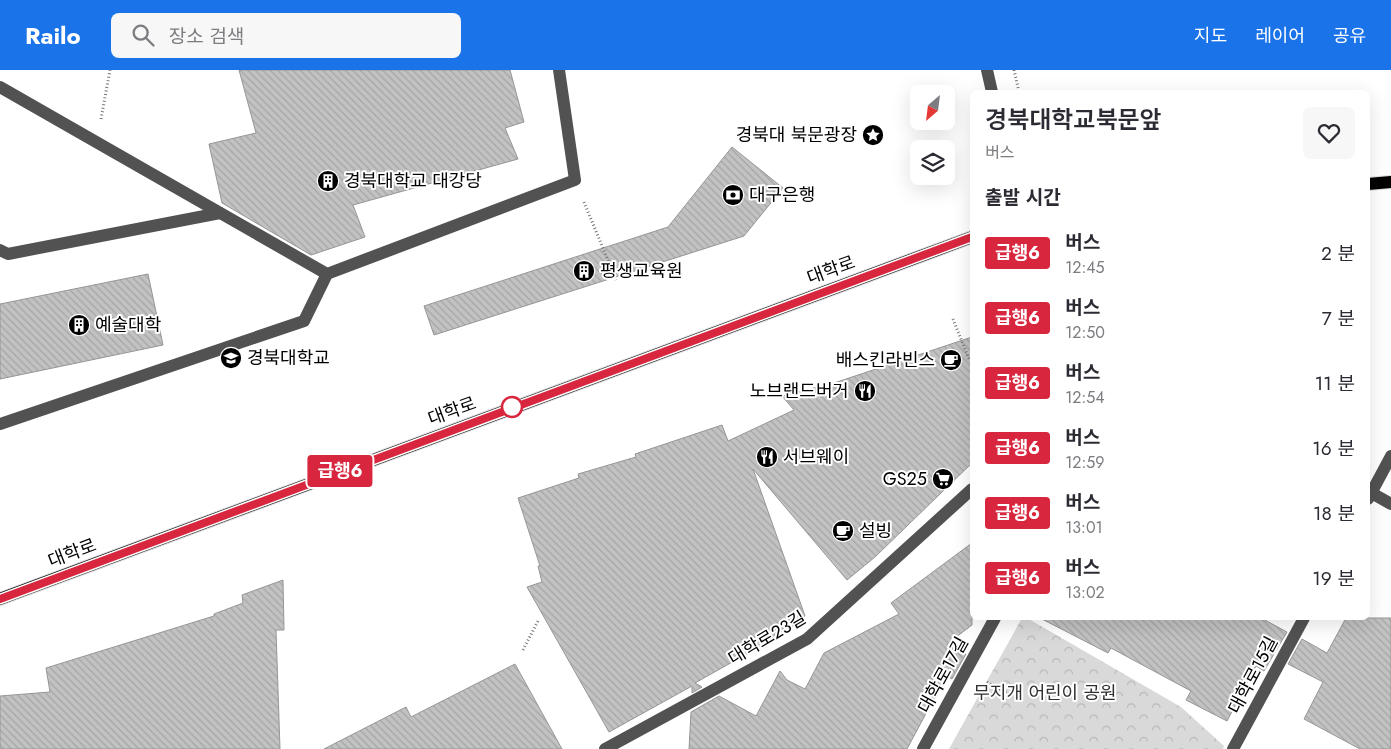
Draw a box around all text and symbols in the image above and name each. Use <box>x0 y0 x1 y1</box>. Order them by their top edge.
search box <box>111 13 461 58</box>
text: Railo <box>25 18 81 53</box>
icon: search <box>129 21 157 49</box>
text: 장소 검색 <box>169 23 244 50</box>
text: 지도 <box>1194 23 1227 49</box>
text: 레이어 <box>1255 23 1305 49</box>
text: 공유 <box>1333 23 1366 49</box>
north arrow <box>910 85 955 130</box>
map controls <box>910 85 955 185</box>
text: 경북대학교북문앞 <box>985 102 1162 137</box>
button: heart <box>1303 107 1355 159</box>
place label: 경북대 북문광장 <box>736 122 857 148</box>
place icon: 경북대 북문광장 <box>861 123 885 147</box>
button: layers <box>910 140 955 185</box>
text: 버스 <box>985 141 1014 164</box>
place label: 경북대학교 대강당 <box>344 168 482 194</box>
building icon: 경북대학교 대강당 <box>316 169 340 193</box>
place label: 대구은행 <box>749 182 815 208</box>
bank icon: 대구은행 <box>721 183 745 207</box>
text: 출발 시간 <box>985 184 1061 211</box>
text: 버스 <box>1065 229 1100 256</box>
text: 급행6 <box>995 240 1040 266</box>
text: 2 분 <box>1321 240 1355 267</box>
street label: 대학로 <box>803 249 859 291</box>
text: 12:45 <box>1065 256 1105 279</box>
place label: 평생교육원 <box>600 258 683 284</box>
building icon: 평생교육원 <box>572 259 596 283</box>
text: 버스 <box>1065 294 1100 321</box>
text: 급행6 <box>995 305 1040 331</box>
text: 7 분 <box>1322 305 1355 332</box>
place label: 예술대학 <box>95 312 161 338</box>
building icon: 예술대학 <box>67 313 91 337</box>
text: 12:50 <box>1065 321 1105 344</box>
place label: 경북대학교 <box>247 345 330 371</box>
school or university icon: 경북대학교 <box>219 346 243 370</box>
place label: 배스킨라빈스 <box>836 347 935 373</box>
cafe icon: 배스킨라빈스 <box>939 348 963 372</box>
text: 버스 <box>1065 359 1100 386</box>
text: 급행6 <box>995 370 1040 396</box>
text: 11 분 <box>1315 370 1355 397</box>
place label: 노브랜드버거 <box>750 378 849 404</box>
restaurant icon: 노브랜드버거 <box>853 379 877 403</box>
text: 12:54 <box>1065 386 1105 409</box>
street label: 대학로 <box>424 390 480 432</box>
unlabelled marker <box>501 396 523 418</box>
text: 버스 <box>1065 424 1100 451</box>
text: 급행6 <box>995 435 1040 461</box>
text: 16 분 <box>1312 435 1355 462</box>
place label: 서브웨이 <box>783 444 849 470</box>
restaurant icon: 서브웨이 <box>755 445 779 469</box>
text: 12:59 <box>1065 451 1105 474</box>
line badge: 급행6 <box>311 455 369 487</box>
text: 급행6 <box>317 458 363 484</box>
place label: GS25 <box>883 466 927 492</box>
supermarket icon: GS25 <box>931 467 955 491</box>
text: 버스 <box>1065 489 1100 516</box>
text: 급행6 <box>995 500 1040 526</box>
text: 18 분 <box>1313 500 1355 527</box>
text: 13:01 <box>1065 516 1103 539</box>
place label: 설빙 <box>859 518 892 544</box>
cafe icon: 설빙 <box>831 519 855 543</box>
street label: 대학로 <box>44 532 100 574</box>
text: 버스 <box>1065 554 1100 581</box>
text: 급행6 <box>995 565 1040 591</box>
text: 19 분 <box>1312 565 1355 592</box>
text: 13:02 <box>1065 581 1105 604</box>
street label: 대학로23길 <box>723 605 811 671</box>
street label: 대학로17길 <box>911 632 975 718</box>
street label: 대학로15길 <box>1222 632 1284 718</box>
park label: 무지개 어린이 공원 <box>973 680 1117 706</box>

